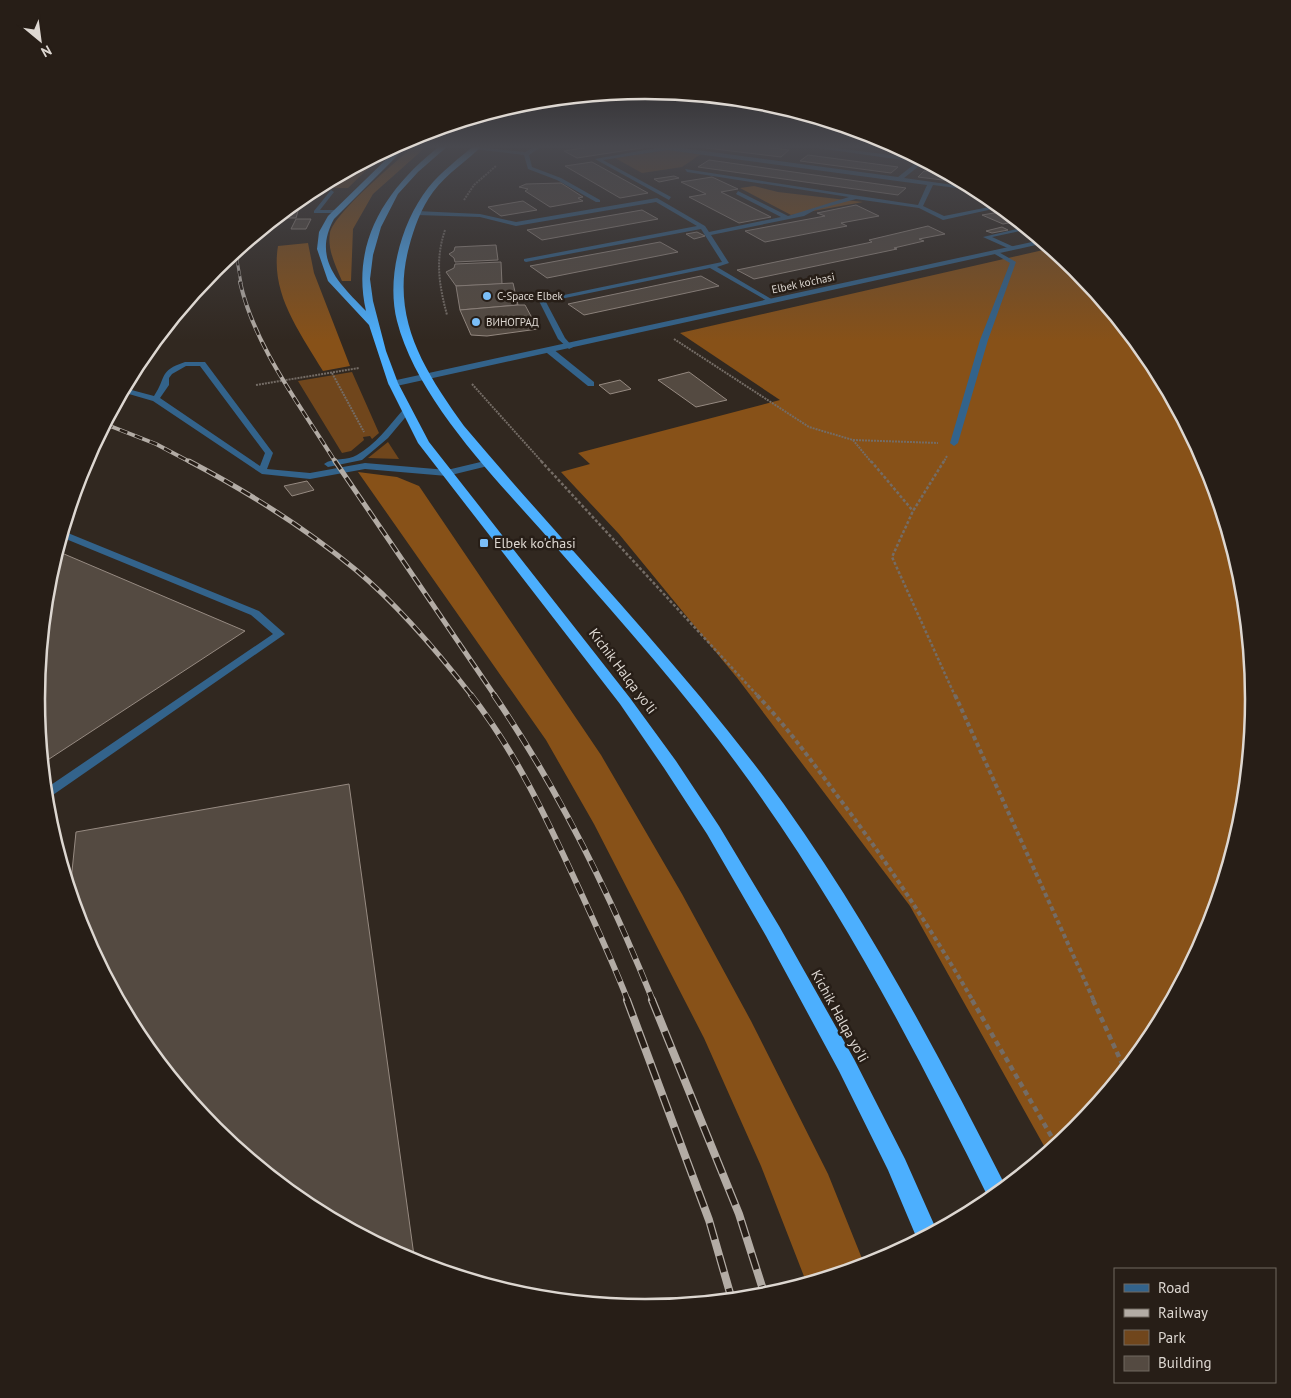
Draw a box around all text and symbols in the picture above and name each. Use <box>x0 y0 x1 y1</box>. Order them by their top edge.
north arrow <box>15 15 65 65</box>
text: N <box>38 41 55 61</box>
street label: Elbek ko'chasi <box>770 269 836 297</box>
place label: C-Space Elbek <box>497 289 563 303</box>
marker: C-Space Elbek <box>481 290 493 302</box>
place label: ВИНОГРАД <box>486 315 540 329</box>
marker: ВИНОГРАД <box>470 316 482 328</box>
place label: Elbek ko'chasi <box>494 534 576 552</box>
marker: Elbek ko'chasi <box>478 537 490 549</box>
street label: Kichik Halqa yo'li <box>585 625 661 717</box>
street label: Kichik Halqa yo'li <box>807 967 873 1065</box>
legend <box>1114 1268 1276 1383</box>
text: Road <box>1158 1278 1190 1297</box>
text: Railway <box>1158 1303 1208 1322</box>
text: Park <box>1158 1328 1186 1347</box>
text: Building <box>1158 1353 1212 1372</box>

